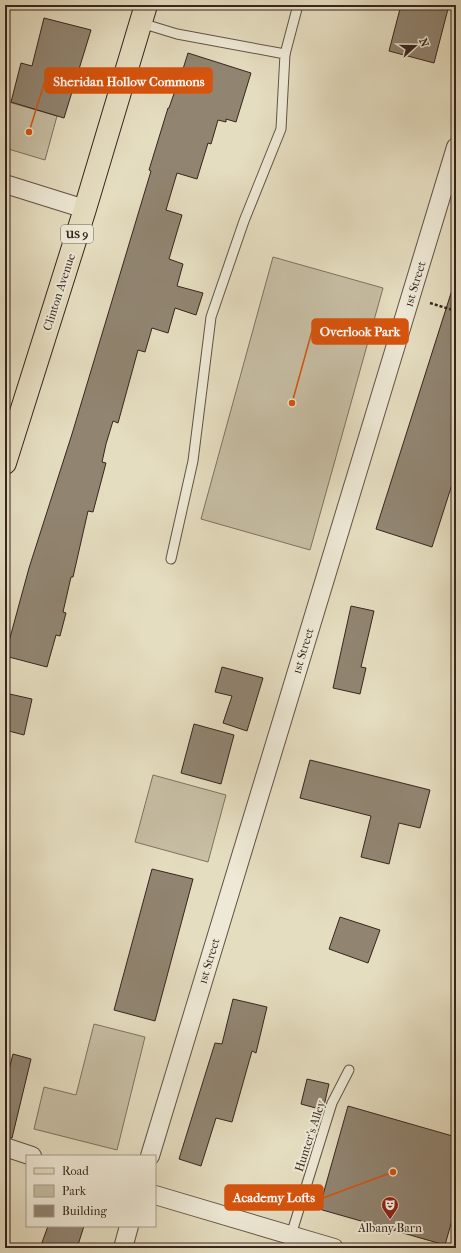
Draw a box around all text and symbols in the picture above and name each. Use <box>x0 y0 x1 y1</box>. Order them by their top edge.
north arrow <box>395 26 435 66</box>
text: N <box>416 36 432 49</box>
callout: Sheridan Hollow Commons <box>45 68 212 93</box>
text: Sheridan Hollow Commons <box>53 74 205 89</box>
road number: US 9 <box>61 225 93 243</box>
street label: Clinton Avenue <box>40 252 78 332</box>
street label: 1st Street <box>401 259 429 309</box>
callout: Overlook Park <box>312 319 408 344</box>
text: Overlook Park <box>320 324 401 339</box>
street label: 1st Street <box>289 626 317 676</box>
street label: 1st Street <box>195 936 223 986</box>
street label: Hunter's Alley <box>292 1098 328 1174</box>
legend <box>26 1155 156 1227</box>
text: Road <box>62 1164 89 1178</box>
text: Park <box>62 1184 87 1198</box>
callout: Academy Lofts <box>225 1185 323 1210</box>
text: Academy Lofts <box>232 1190 315 1206</box>
theatre icon: Albany Barn <box>380 1195 400 1220</box>
text: Building <box>62 1204 107 1218</box>
place label: Albany Barn <box>357 1221 422 1235</box>

